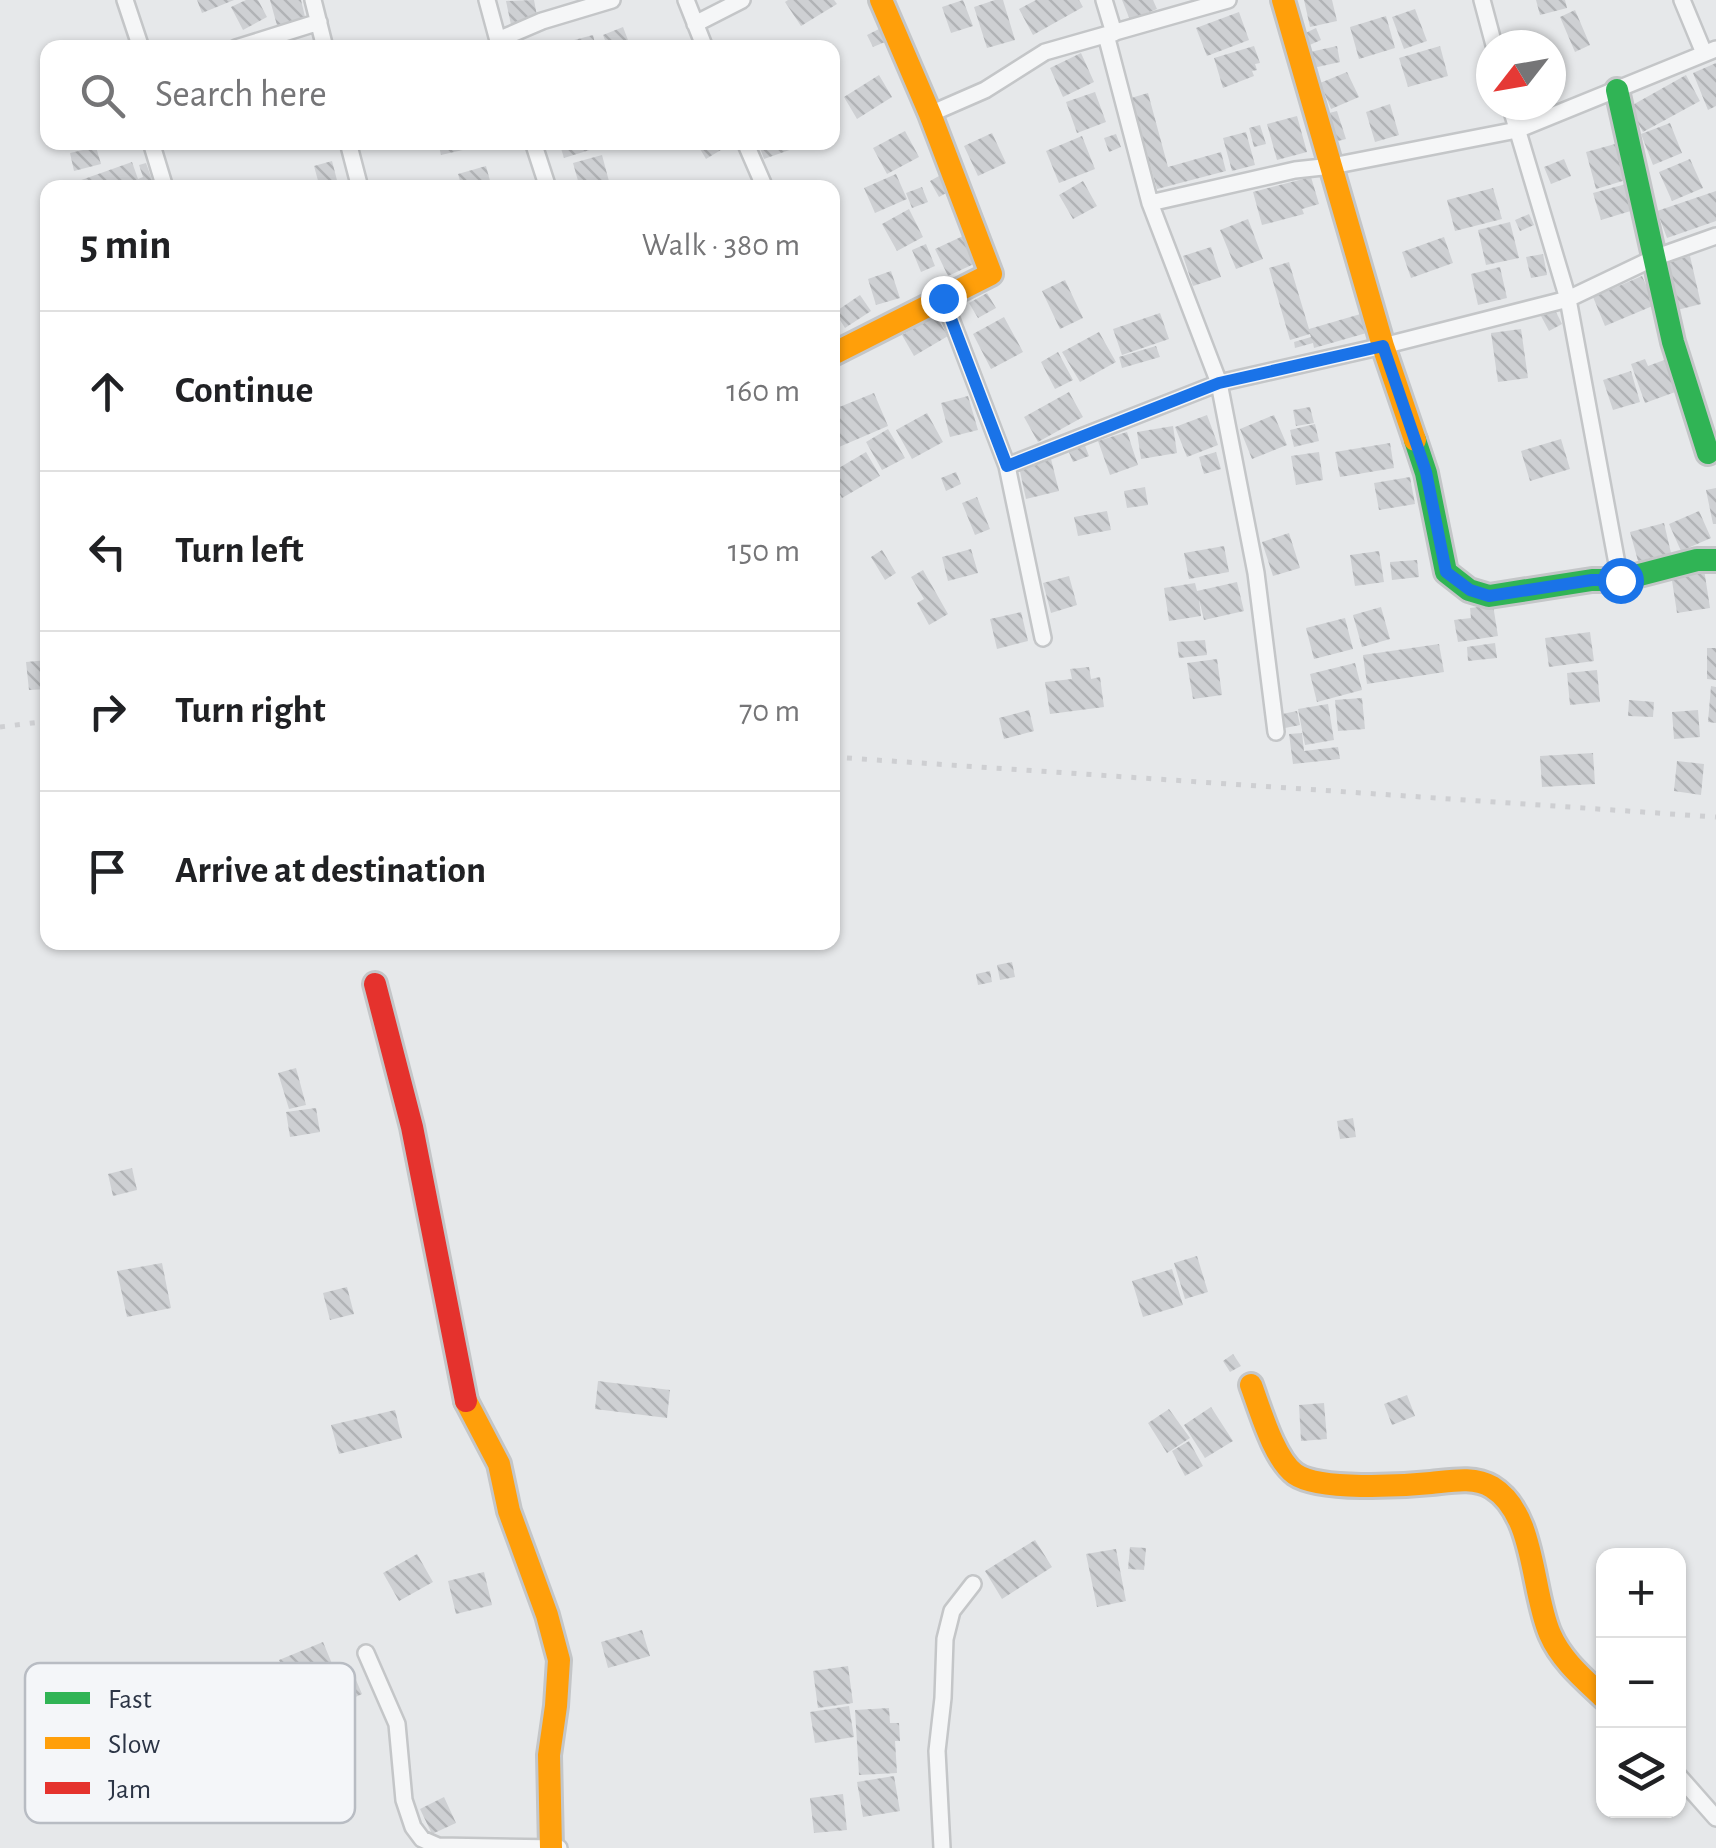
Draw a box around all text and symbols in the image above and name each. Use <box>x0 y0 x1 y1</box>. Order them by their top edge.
north arrow <box>1476 30 1566 120</box>
search box <box>40 40 840 150</box>
icon: search <box>75 68 130 123</box>
text: Search here <box>155 76 327 114</box>
text: 5 min <box>80 224 172 266</box>
text: Walk · 380 m <box>642 229 800 261</box>
route end <box>921 276 967 322</box>
icon: ahead <box>80 364 135 419</box>
text: Continue <box>175 372 313 410</box>
text: 160 m <box>726 375 800 407</box>
icon: left <box>80 524 135 579</box>
text: Turn left <box>175 532 303 570</box>
text: 150 m <box>728 535 800 567</box>
route start <box>1598 558 1644 604</box>
icon: right <box>80 684 135 739</box>
text: Turn right <box>175 692 325 730</box>
text: 70 m <box>739 695 800 727</box>
icon: arrive <box>80 844 135 899</box>
text: Arrive at destination <box>175 852 486 890</box>
map controls <box>1596 1548 1686 1818</box>
button: + <box>1596 1548 1686 1638</box>
button: − <box>1596 1638 1686 1728</box>
legend <box>25 1663 355 1823</box>
text: Fast <box>108 1686 152 1714</box>
button: layers <box>1596 1728 1686 1818</box>
text: Slow <box>108 1731 160 1759</box>
text: Jam <box>108 1776 151 1804</box>

